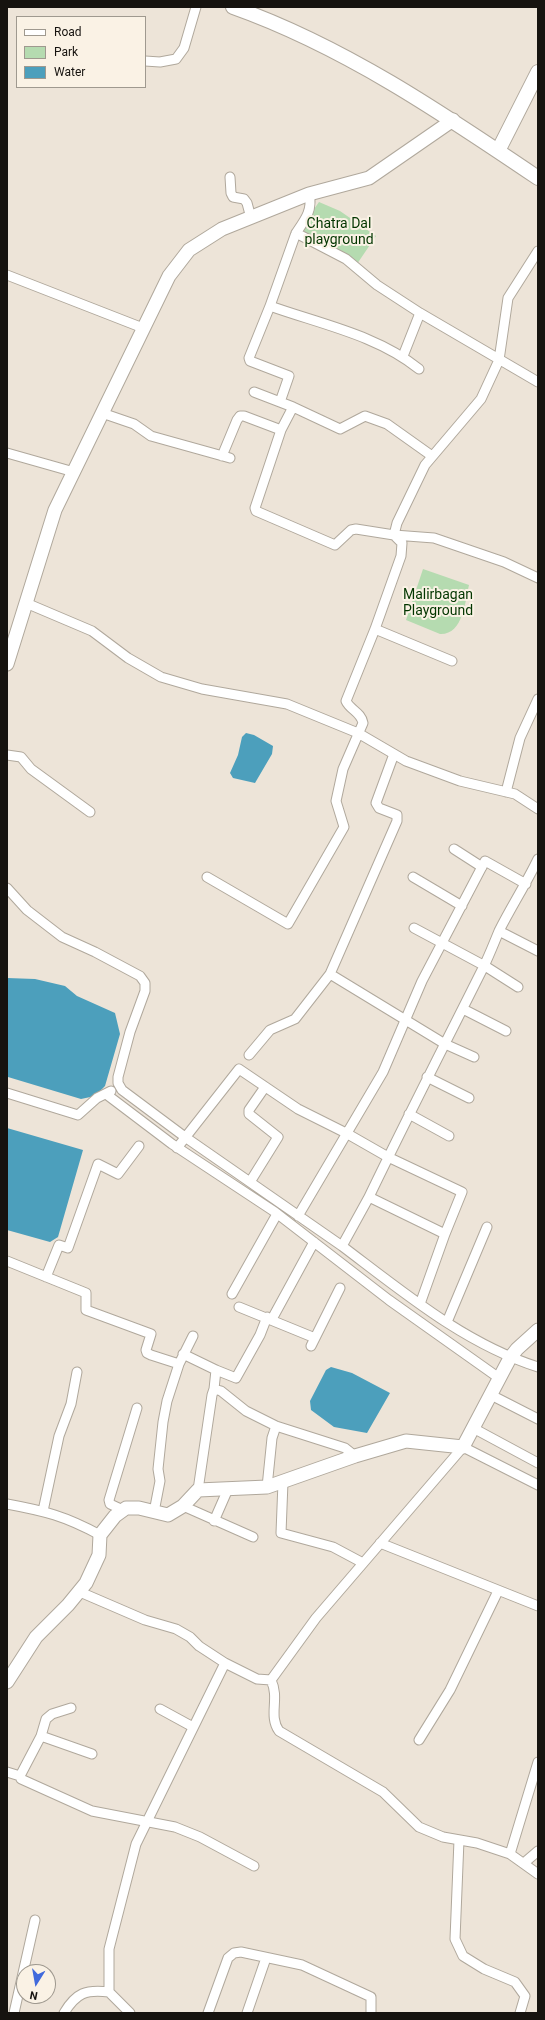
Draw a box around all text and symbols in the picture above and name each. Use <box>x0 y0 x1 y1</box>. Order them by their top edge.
legend <box>16 16 146 88</box>
text: Road <box>54 25 82 39</box>
text: Park <box>54 45 78 59</box>
text: Water <box>54 65 85 79</box>
park label: Chatra Dal playground <box>304 216 374 248</box>
park label: Malirbagan Playground <box>403 587 473 620</box>
north arrow <box>16 1964 56 2004</box>
text: N <box>29 1988 39 2002</box>

